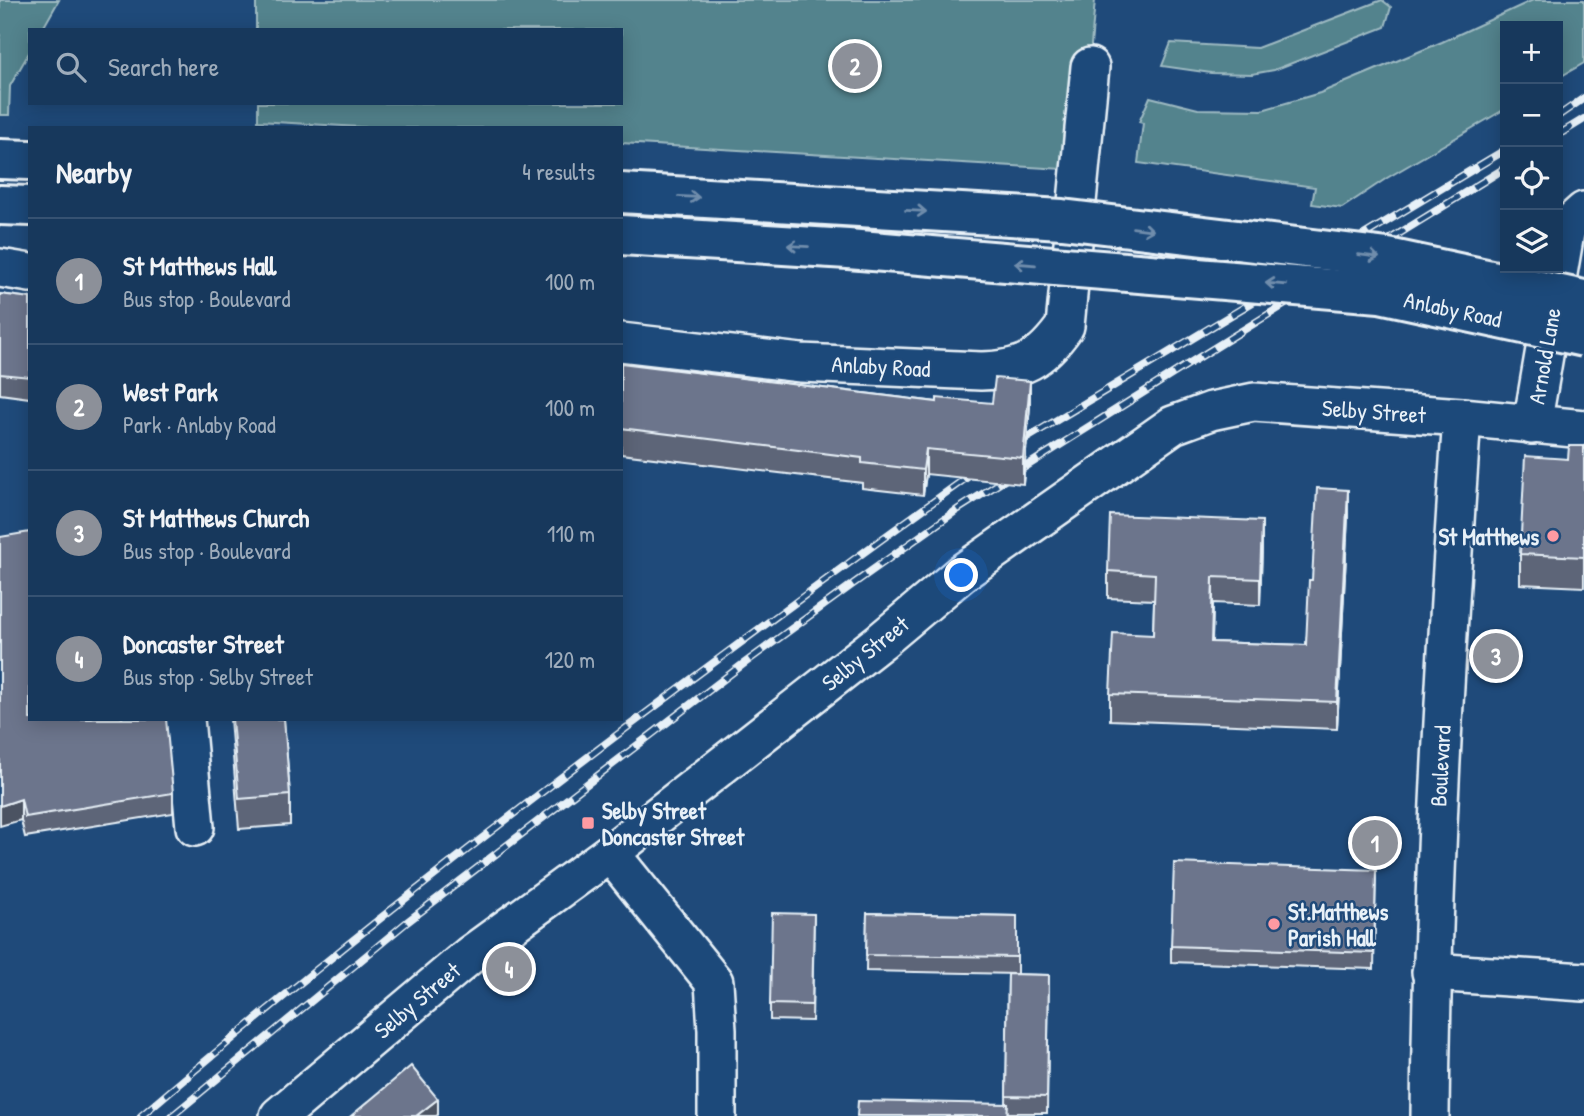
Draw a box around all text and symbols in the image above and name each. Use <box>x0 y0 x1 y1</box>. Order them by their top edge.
map controls <box>1500 21 1563 273</box>
button: + <box>1500 21 1563 84</box>
search box <box>28 28 623 105</box>
pin: 2 <box>832 40 878 92</box>
icon: search <box>52 48 90 86</box>
text: Search here <box>108 49 219 84</box>
button: − <box>1500 84 1563 147</box>
button: locate <box>1500 147 1563 210</box>
text: Nearby <box>56 152 132 192</box>
text: 4 results <box>522 156 595 187</box>
one-way arrow <box>678 191 700 204</box>
one-way arrow <box>905 204 928 217</box>
button: layers <box>1500 210 1563 273</box>
one-way arrow <box>1131 223 1154 236</box>
one-way arrow <box>787 239 810 252</box>
text: St Matthews Hall <box>123 248 276 283</box>
one-way arrow <box>1357 250 1380 263</box>
one-way arrow <box>1014 257 1036 270</box>
text: 1 <box>75 266 83 297</box>
text: 100 m <box>545 266 595 297</box>
one-way arrow <box>1265 277 1288 290</box>
text: Bus stop · Boulevard <box>123 283 291 314</box>
street label: Anlaby Road <box>1401 284 1505 334</box>
street label: Arnold Lane <box>1520 305 1568 407</box>
street label: Anlaby Road <box>831 348 931 384</box>
text: West Park <box>123 374 218 409</box>
text: 2 <box>74 392 84 423</box>
text: 100 m <box>545 392 595 423</box>
street label: Selby Street <box>1321 392 1428 430</box>
text: Park · Anlaby Road <box>123 409 276 440</box>
text: St Matthews Church <box>123 500 309 535</box>
text: 3 <box>74 518 84 549</box>
text: 110 m <box>547 518 595 549</box>
place label: St Matthews <box>1438 521 1539 552</box>
marker: St Matthews <box>1545 528 1561 544</box>
text: Bus stop · Boulevard <box>123 535 291 566</box>
your location <box>944 558 978 592</box>
street label: Selby Street <box>815 608 916 698</box>
text: Doncaster Street <box>123 626 284 661</box>
pin: 3 <box>1473 630 1519 682</box>
text: 4 <box>75 644 83 675</box>
text: 120 m <box>545 644 595 675</box>
text: Bus stop · Selby Street <box>123 661 313 692</box>
street label: Boulevard <box>1422 724 1458 807</box>
place label: Selby Street Doncaster Street <box>602 795 745 852</box>
marker: Selby Street Doncaster Street <box>580 815 596 831</box>
pin: 1 <box>1352 817 1398 869</box>
place label: St.Matthews Parish Hall <box>1288 896 1388 953</box>
marker: St.Matthews Parish Hall <box>1266 916 1282 932</box>
pin: 4 <box>486 943 532 995</box>
street label: Selby Street <box>367 954 468 1045</box>

